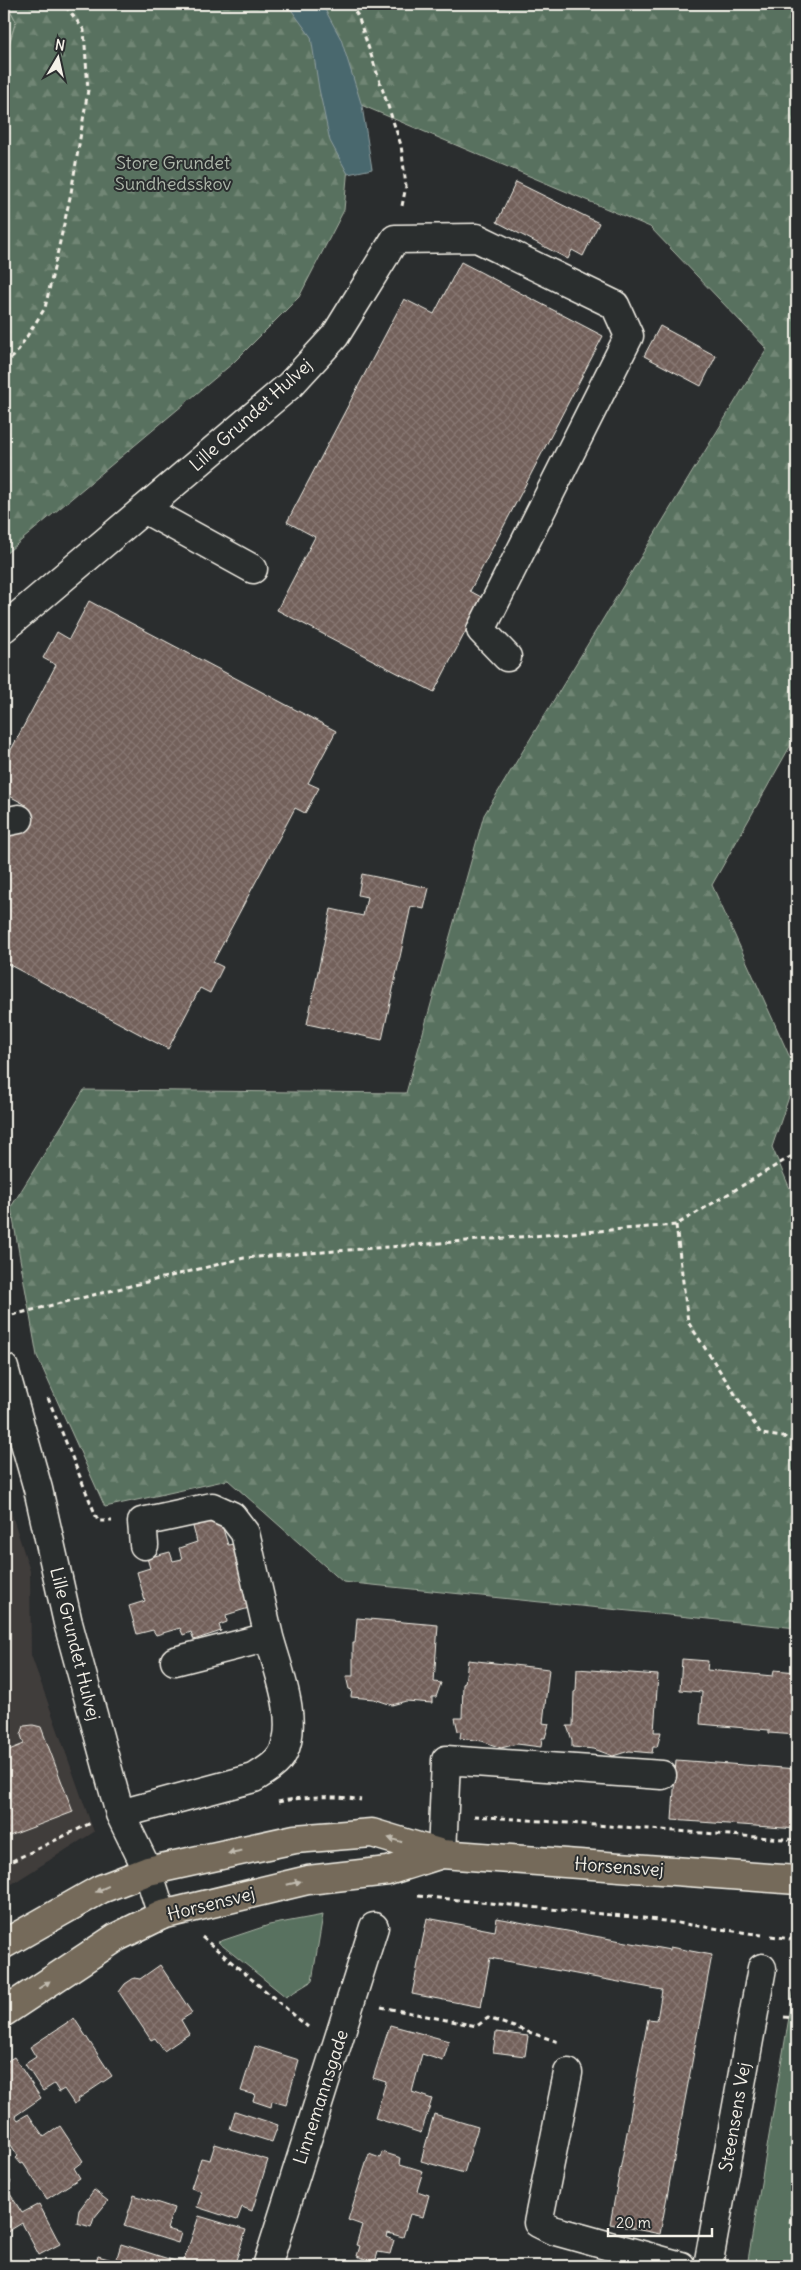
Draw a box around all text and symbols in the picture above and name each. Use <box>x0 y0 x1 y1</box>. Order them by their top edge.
north arrow <box>32 32 82 82</box>
text: N <box>54 36 66 55</box>
park label: Store Grundet Sundhedsskov <box>115 151 232 195</box>
street label: Lille Grundet Hulvej <box>184 353 317 476</box>
street label: Lille Grundet Hulvej <box>45 1565 106 1723</box>
one-way arrow <box>387 1836 402 1844</box>
one-way arrow <box>228 1848 243 1856</box>
street label: Horsensvej <box>574 1852 664 1881</box>
one-way arrow <box>287 1879 302 1887</box>
street label: Horsensvej <box>165 1882 257 1925</box>
one-way arrow <box>95 1886 109 1894</box>
one-way arrow <box>38 1981 51 1990</box>
street label: Linnemannsgade <box>288 2027 353 2167</box>
street label: Steensens Vej <box>714 2061 755 2173</box>
scale bar <box>608 2205 712 2237</box>
text: 20 m <box>616 2213 651 2232</box>

